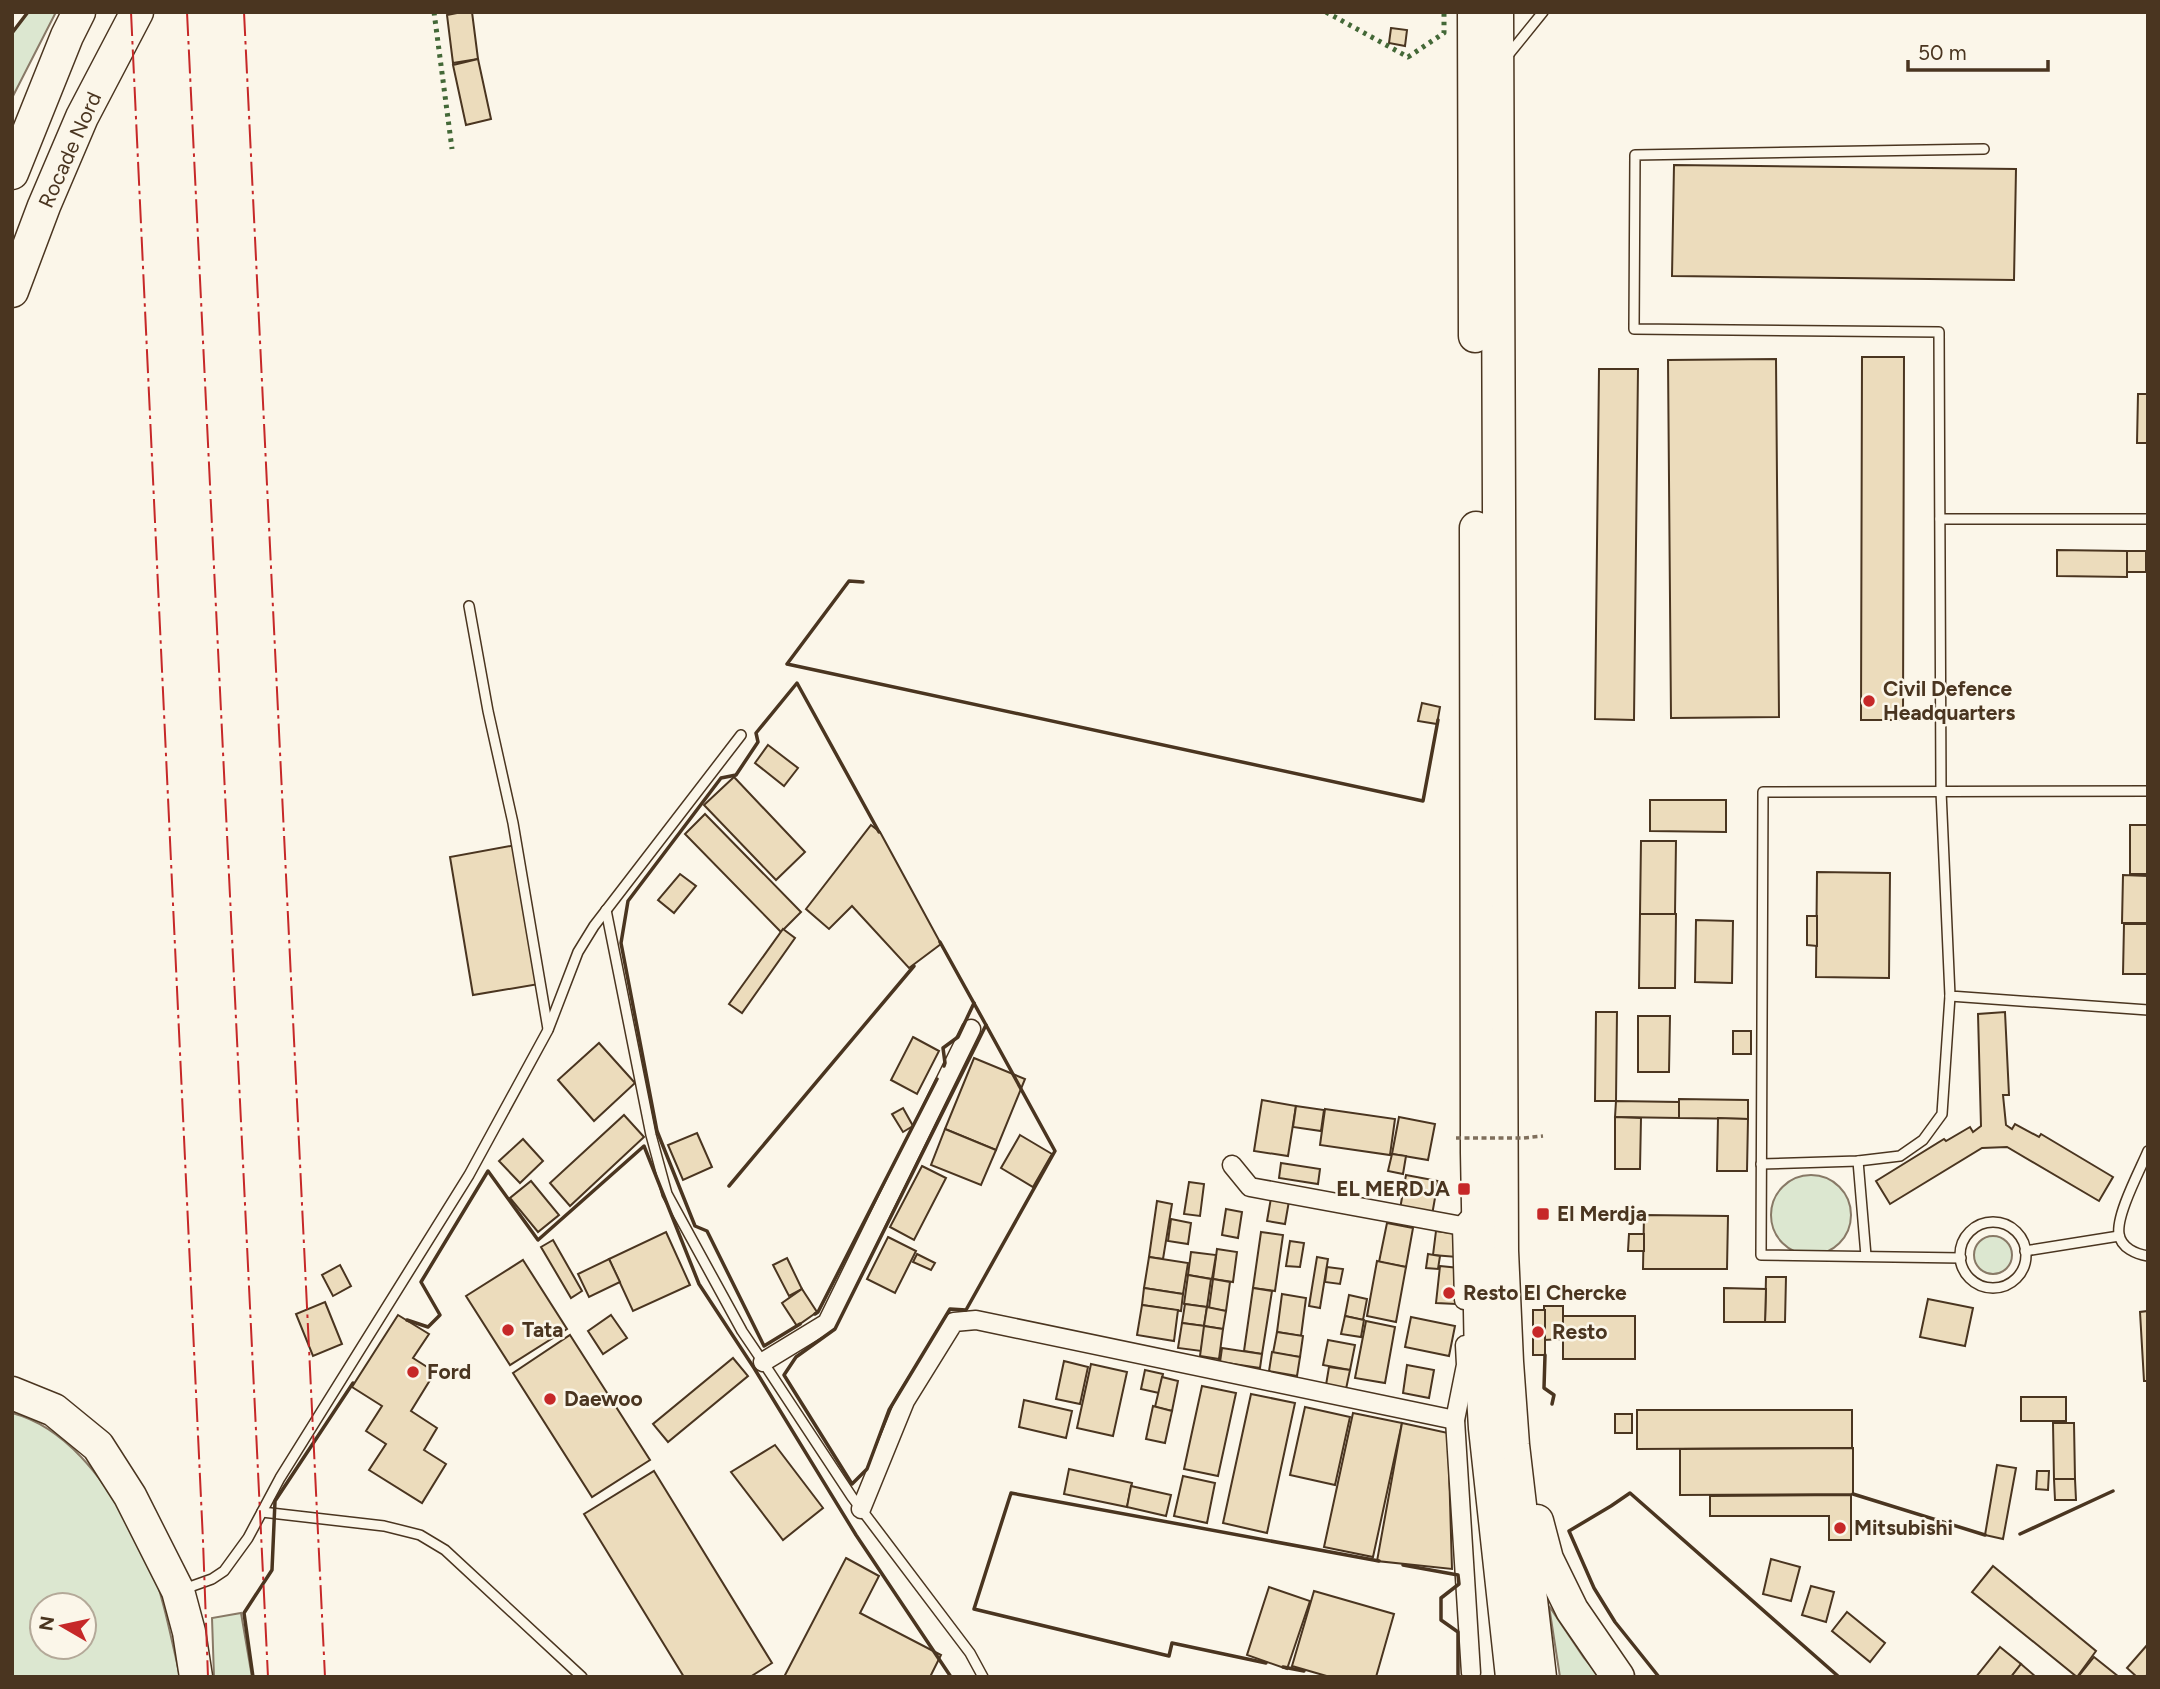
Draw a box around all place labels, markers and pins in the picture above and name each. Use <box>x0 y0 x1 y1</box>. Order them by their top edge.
place label: Civil Defence Headquarters <box>1883 676 2015 725</box>
marker: Civil Defence Headquarters <box>1861 693 1877 709</box>
place label: EL MERDJA <box>1336 1176 1450 1201</box>
marker: EL MERDJA <box>1456 1181 1472 1197</box>
place label: El Merdja <box>1557 1201 1647 1226</box>
marker: El Merdja <box>1535 1206 1551 1222</box>
place label: Resto El Chercke <box>1463 1280 1627 1305</box>
marker: Resto El Chercke <box>1441 1285 1457 1301</box>
place label: Tata <box>522 1317 564 1342</box>
place label: Resto <box>1552 1319 1607 1344</box>
marker: Tata <box>500 1322 516 1338</box>
marker: Resto <box>1530 1324 1546 1340</box>
place label: Ford <box>427 1359 471 1384</box>
marker: Ford <box>405 1364 421 1380</box>
place label: Daewoo <box>564 1386 643 1411</box>
marker: Daewoo <box>542 1391 558 1407</box>
place label: Mitsubishi <box>1854 1515 1953 1540</box>
marker: Mitsubishi <box>1832 1520 1848 1536</box>

